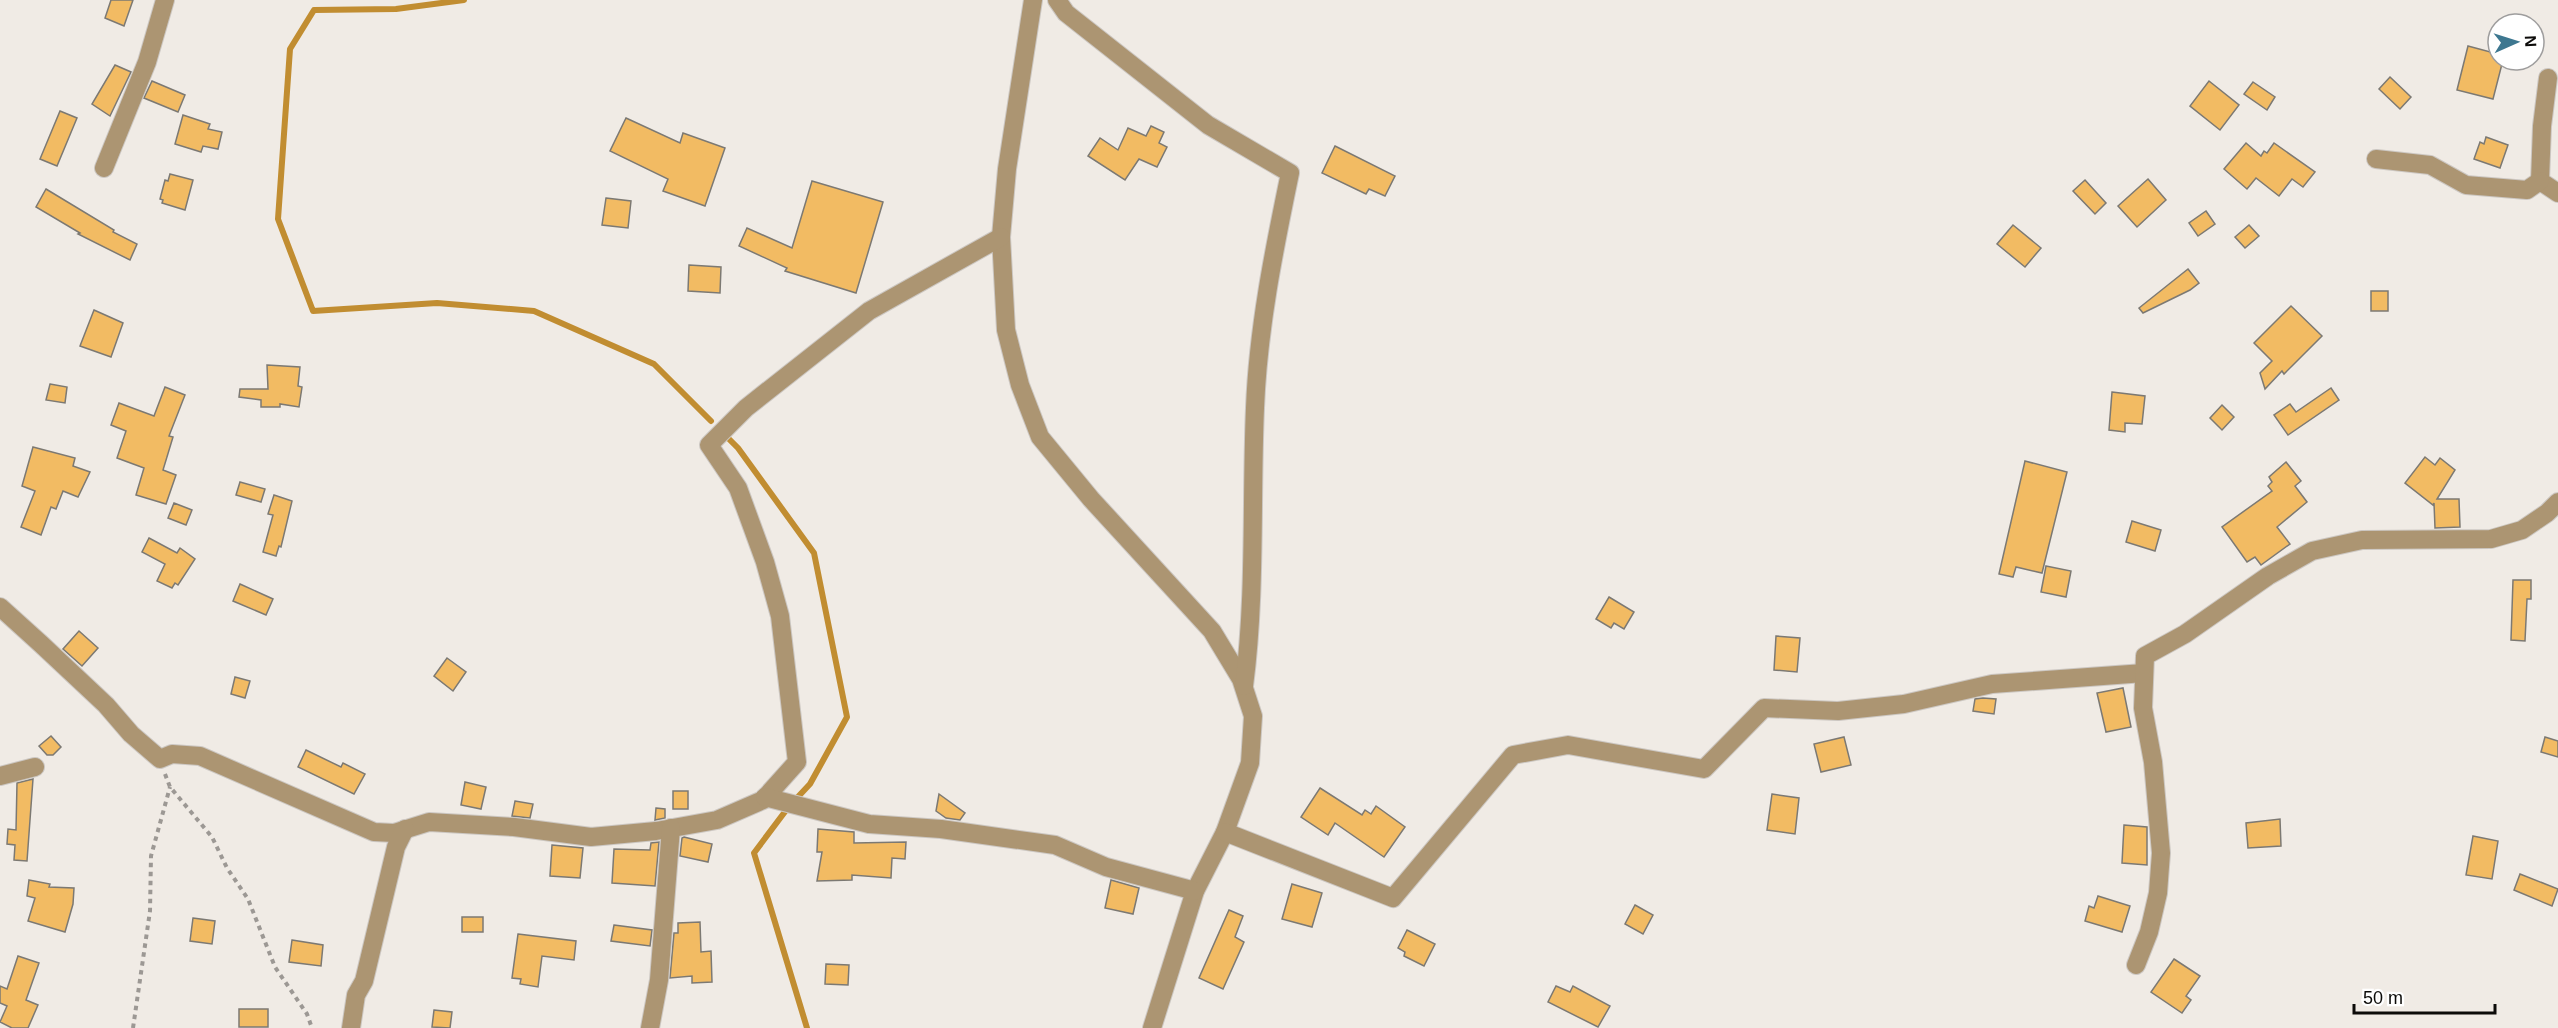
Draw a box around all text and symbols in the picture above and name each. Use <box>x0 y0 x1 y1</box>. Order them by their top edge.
north arrow <box>2486 12 2546 72</box>
text: N <box>2522 35 2539 47</box>
scale bar <box>2354 977 2495 1015</box>
text: 50 m <box>2363 988 2403 1008</box>

